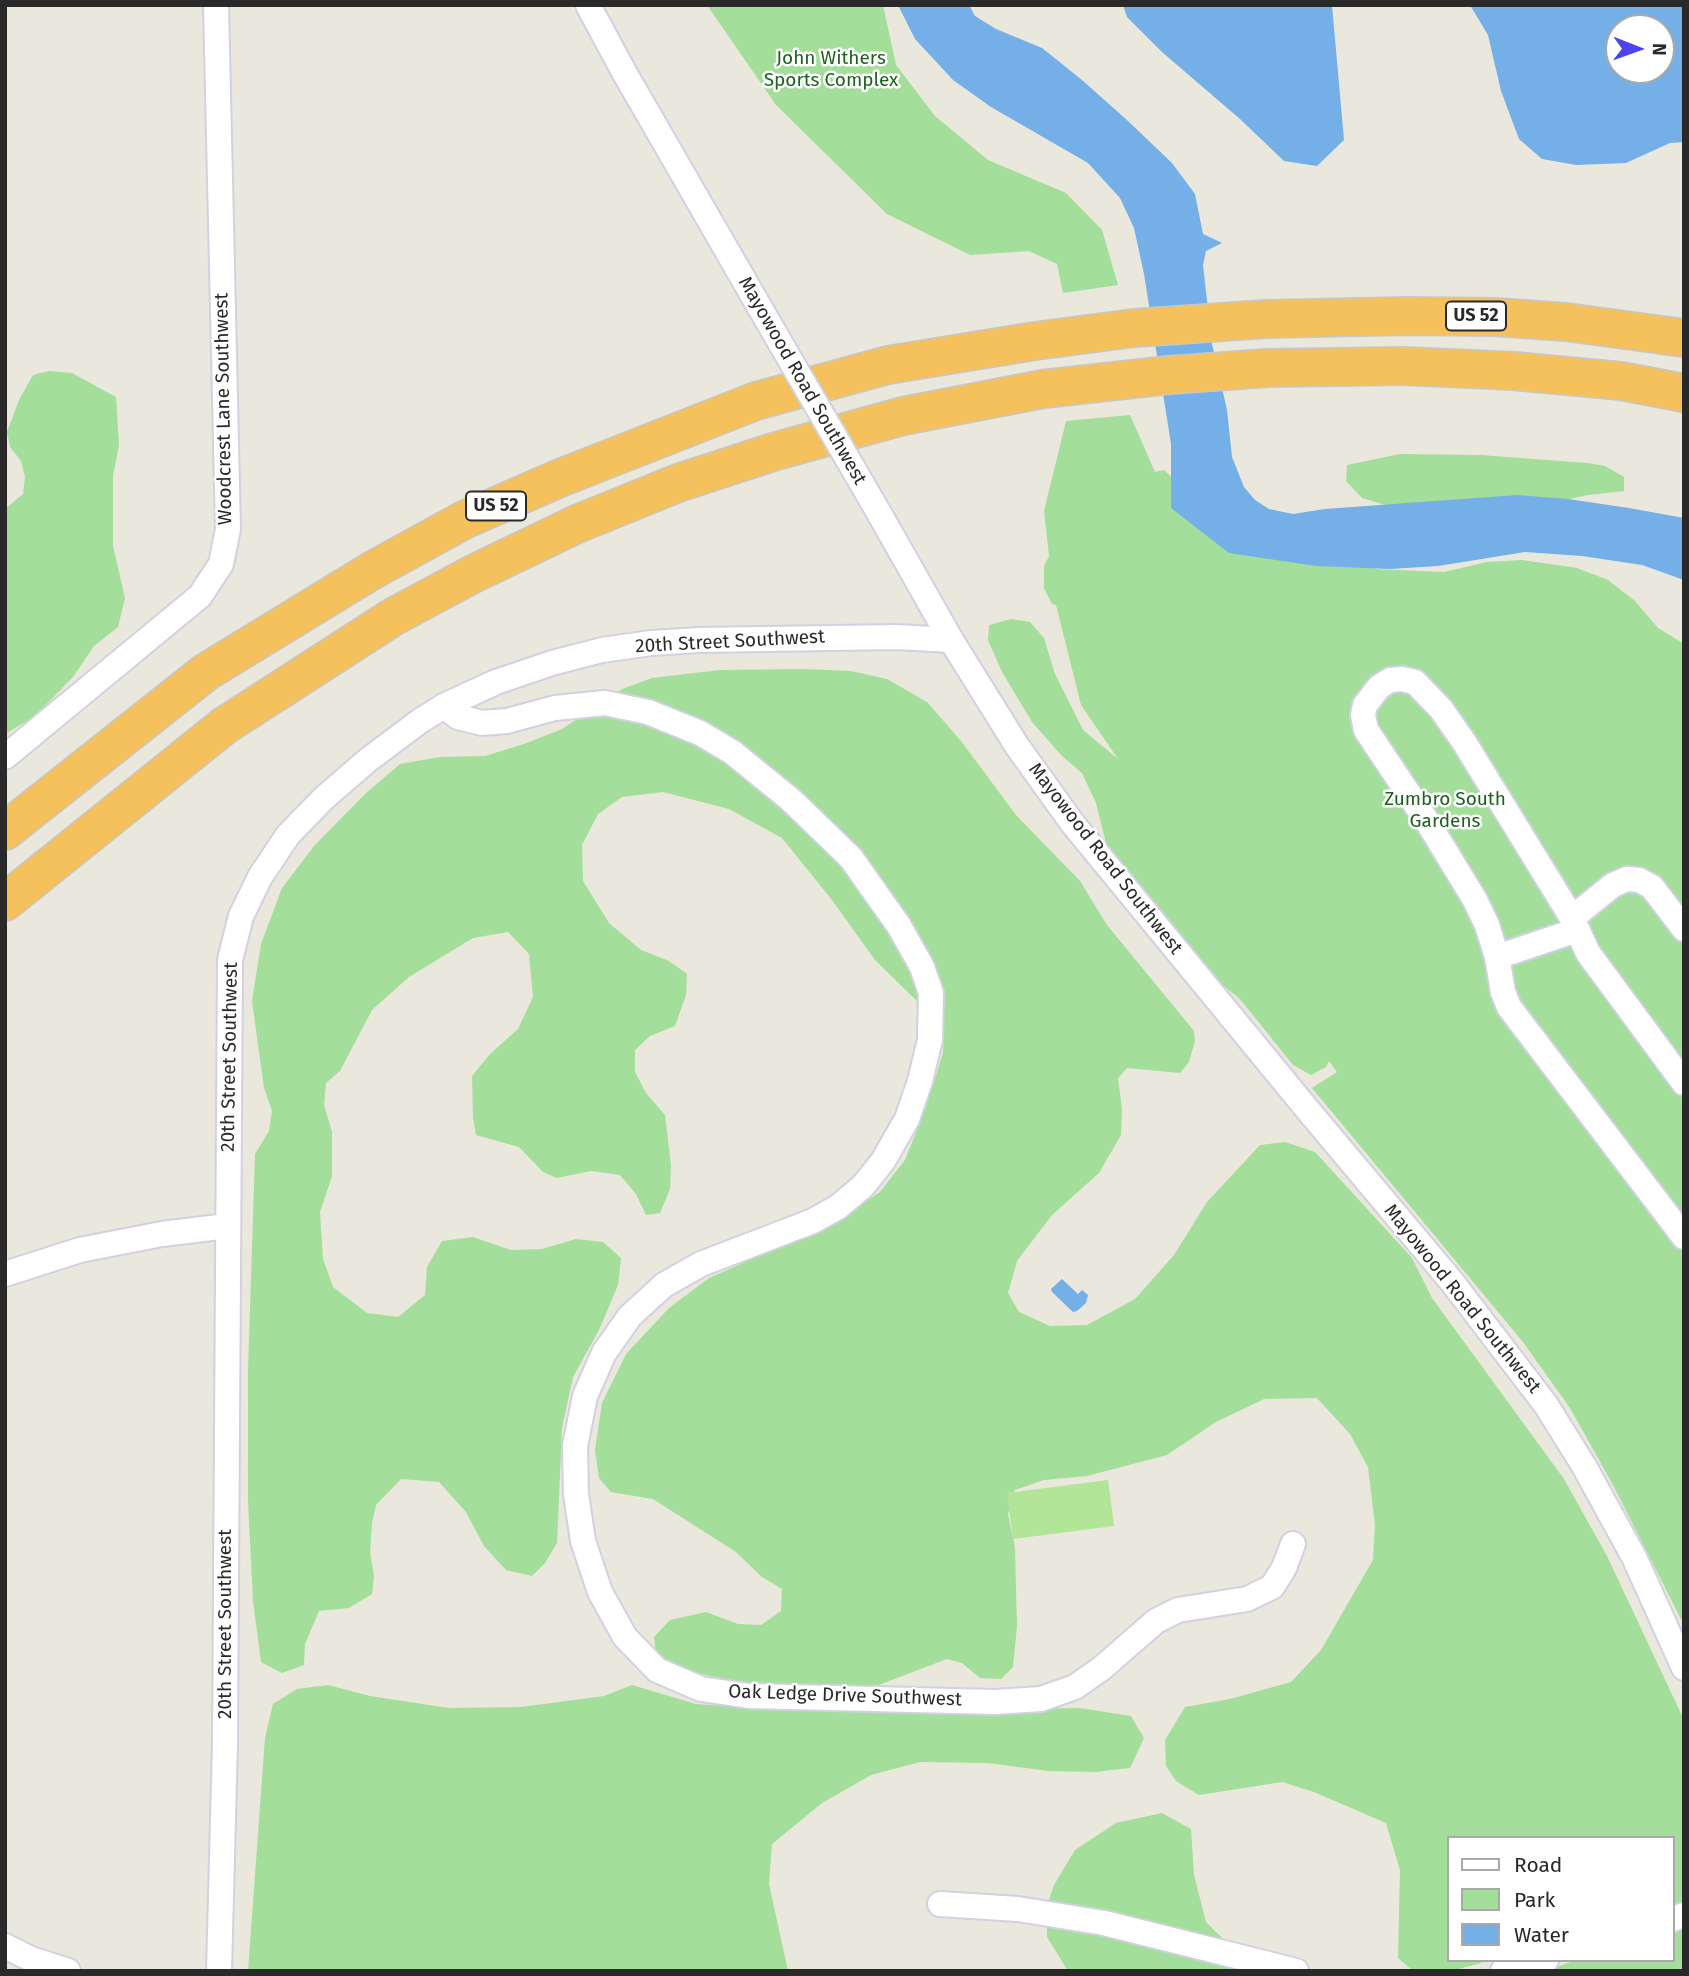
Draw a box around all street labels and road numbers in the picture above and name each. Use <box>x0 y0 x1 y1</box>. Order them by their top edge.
street label: Mayowood Road Southwest <box>733 273 871 489</box>
street label: Woodcrest Lane Southwest <box>211 293 237 525</box>
road number: US 52 <box>1446 302 1506 330</box>
road number: US 52 <box>466 492 526 520</box>
street label: 20th Street Southwest <box>635 626 825 658</box>
street label: Mayowood Road Southwest <box>1023 759 1187 959</box>
street label: 20th Street Southwest <box>217 962 243 1152</box>
street label: Mayowood Road Southwest <box>1379 1200 1545 1398</box>
street label: 20th Street Southwest <box>215 1529 237 1719</box>
street label: Oak Ledge Drive Southwest <box>728 1681 962 1711</box>

